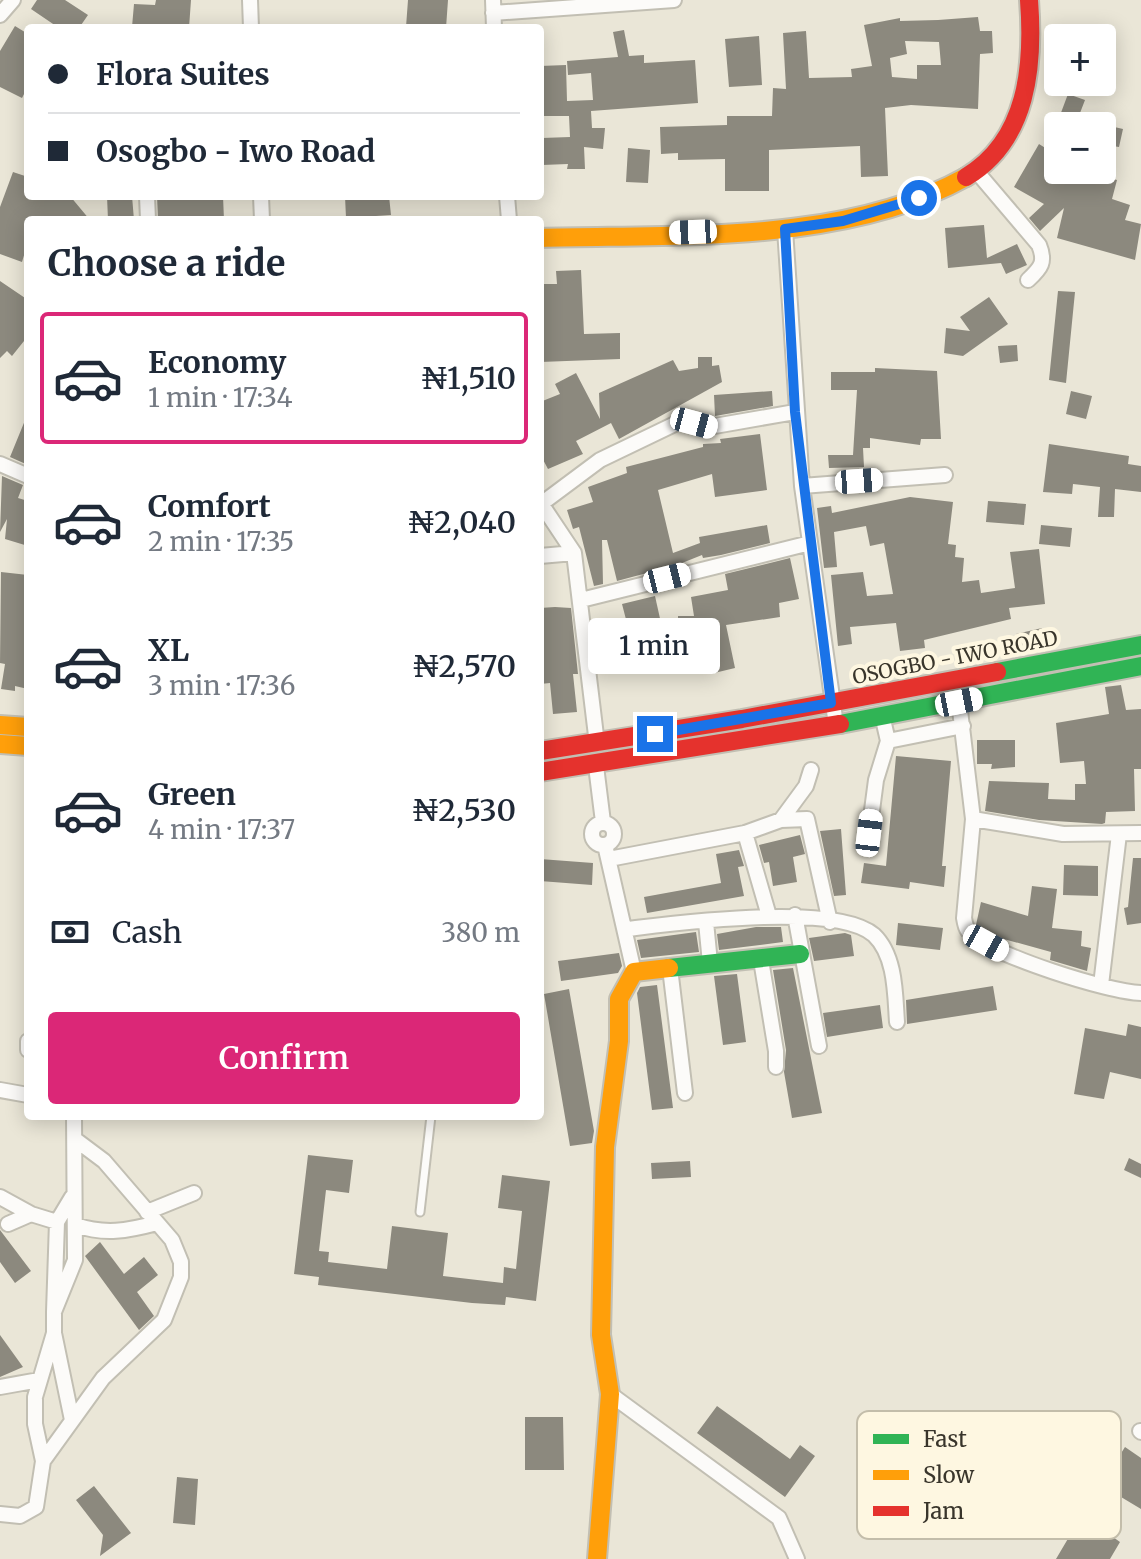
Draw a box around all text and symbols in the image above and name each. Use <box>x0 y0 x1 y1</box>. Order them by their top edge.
map controls <box>1044 24 1116 184</box>
button: + <box>1044 24 1116 96</box>
text: Flora Suites <box>96 55 270 93</box>
button: − <box>1044 112 1116 184</box>
text: Osogbo - Iwo Road <box>96 132 375 170</box>
route start <box>901 180 937 216</box>
car <box>669 219 717 245</box>
text: Choose a ride <box>48 241 285 286</box>
icon: car <box>52 342 124 414</box>
text: Economy <box>148 343 286 381</box>
text: ₦1,510 <box>420 359 516 397</box>
text: 1 min · 17:34 <box>148 381 293 414</box>
car <box>668 405 720 441</box>
car <box>834 467 884 495</box>
icon: car <box>52 486 124 558</box>
text: Comfort <box>148 487 271 525</box>
text: ₦2,040 <box>407 503 516 541</box>
text: 2 min · 17:35 <box>148 525 294 558</box>
car <box>641 561 693 595</box>
callout: 1 min <box>589 618 721 674</box>
street label: OSOGBO - IWO ROAD <box>850 625 1060 689</box>
text: 1 min <box>619 629 689 662</box>
icon: car <box>52 630 124 702</box>
text: XL <box>148 631 189 669</box>
text: ₦2,570 <box>412 647 516 685</box>
text: 3 min · 17:36 <box>148 669 295 702</box>
car <box>933 686 985 718</box>
route end <box>637 716 673 752</box>
icon: car <box>52 774 124 846</box>
text: Green <box>148 775 236 813</box>
text: ₦2,530 <box>411 791 516 829</box>
car <box>854 808 884 858</box>
text: 4 min · 17:37 <box>148 813 295 846</box>
icon: cash <box>48 910 92 954</box>
text: Cash <box>112 913 182 951</box>
text: 380 m <box>441 916 520 949</box>
car <box>959 921 1013 965</box>
button: Confirm <box>48 1012 520 1104</box>
legend <box>857 1411 1121 1539</box>
text: Fast <box>923 1425 967 1453</box>
text: Slow <box>923 1461 974 1489</box>
text: Jam <box>922 1497 964 1525</box>

